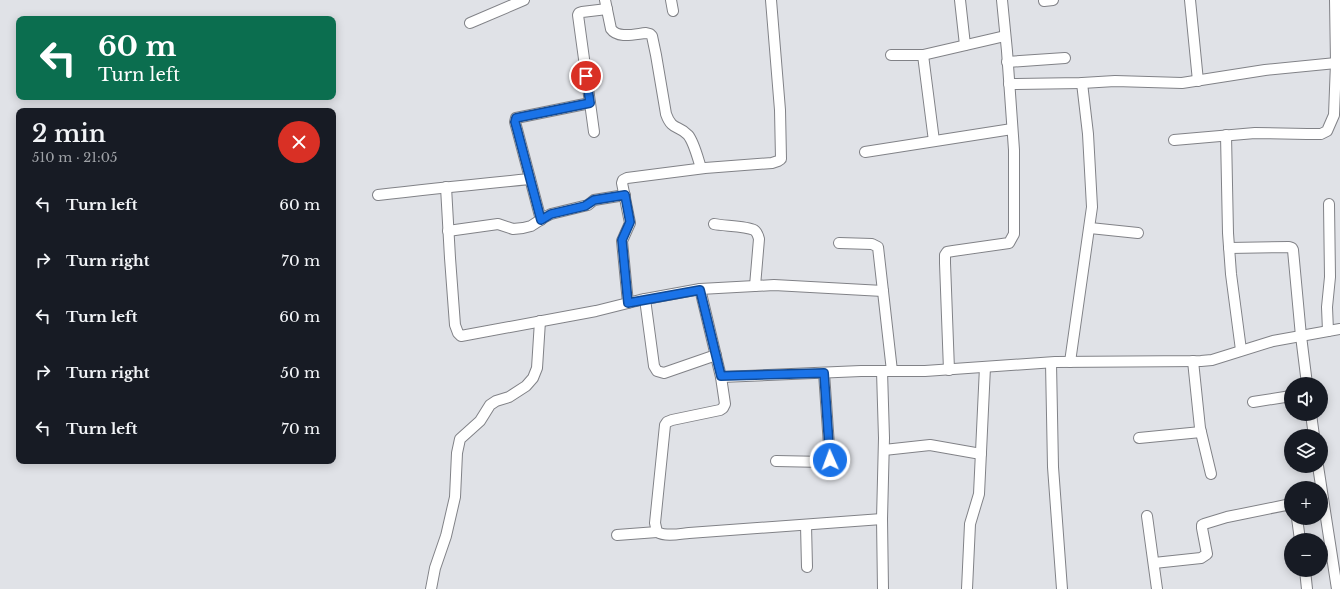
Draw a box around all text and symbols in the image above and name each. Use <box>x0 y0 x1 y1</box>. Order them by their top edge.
text: 60 m <box>98 29 176 64</box>
icon: left <box>32 32 84 84</box>
pin <box>569 59 603 93</box>
text: Turn left <box>98 64 180 86</box>
icon: arrive <box>575 65 597 87</box>
text: 2 min <box>32 119 106 148</box>
button: close <box>278 121 320 163</box>
text: 510 m · 21:05 <box>32 149 118 166</box>
icon: left <box>32 193 54 215</box>
text: Turn left <box>66 195 137 214</box>
text: 60 m <box>279 195 320 214</box>
icon: right <box>32 249 54 271</box>
text: Turn right <box>66 251 149 270</box>
text: 70 m <box>281 251 320 270</box>
icon: left <box>32 305 54 327</box>
text: Turn left <box>66 307 137 326</box>
text: 60 m <box>279 307 320 326</box>
icon: right <box>32 361 54 383</box>
text: Turn right <box>66 363 149 382</box>
text: 50 m <box>280 363 320 382</box>
map controls <box>1284 377 1328 577</box>
button: sound <box>1284 377 1328 421</box>
icon: left <box>32 417 54 439</box>
text: Turn left <box>66 419 137 438</box>
text: 70 m <box>281 419 320 438</box>
button: layers <box>1284 429 1328 473</box>
position arrow <box>809 439 851 481</box>
button: + <box>1284 481 1328 525</box>
button: − <box>1284 533 1328 577</box>

